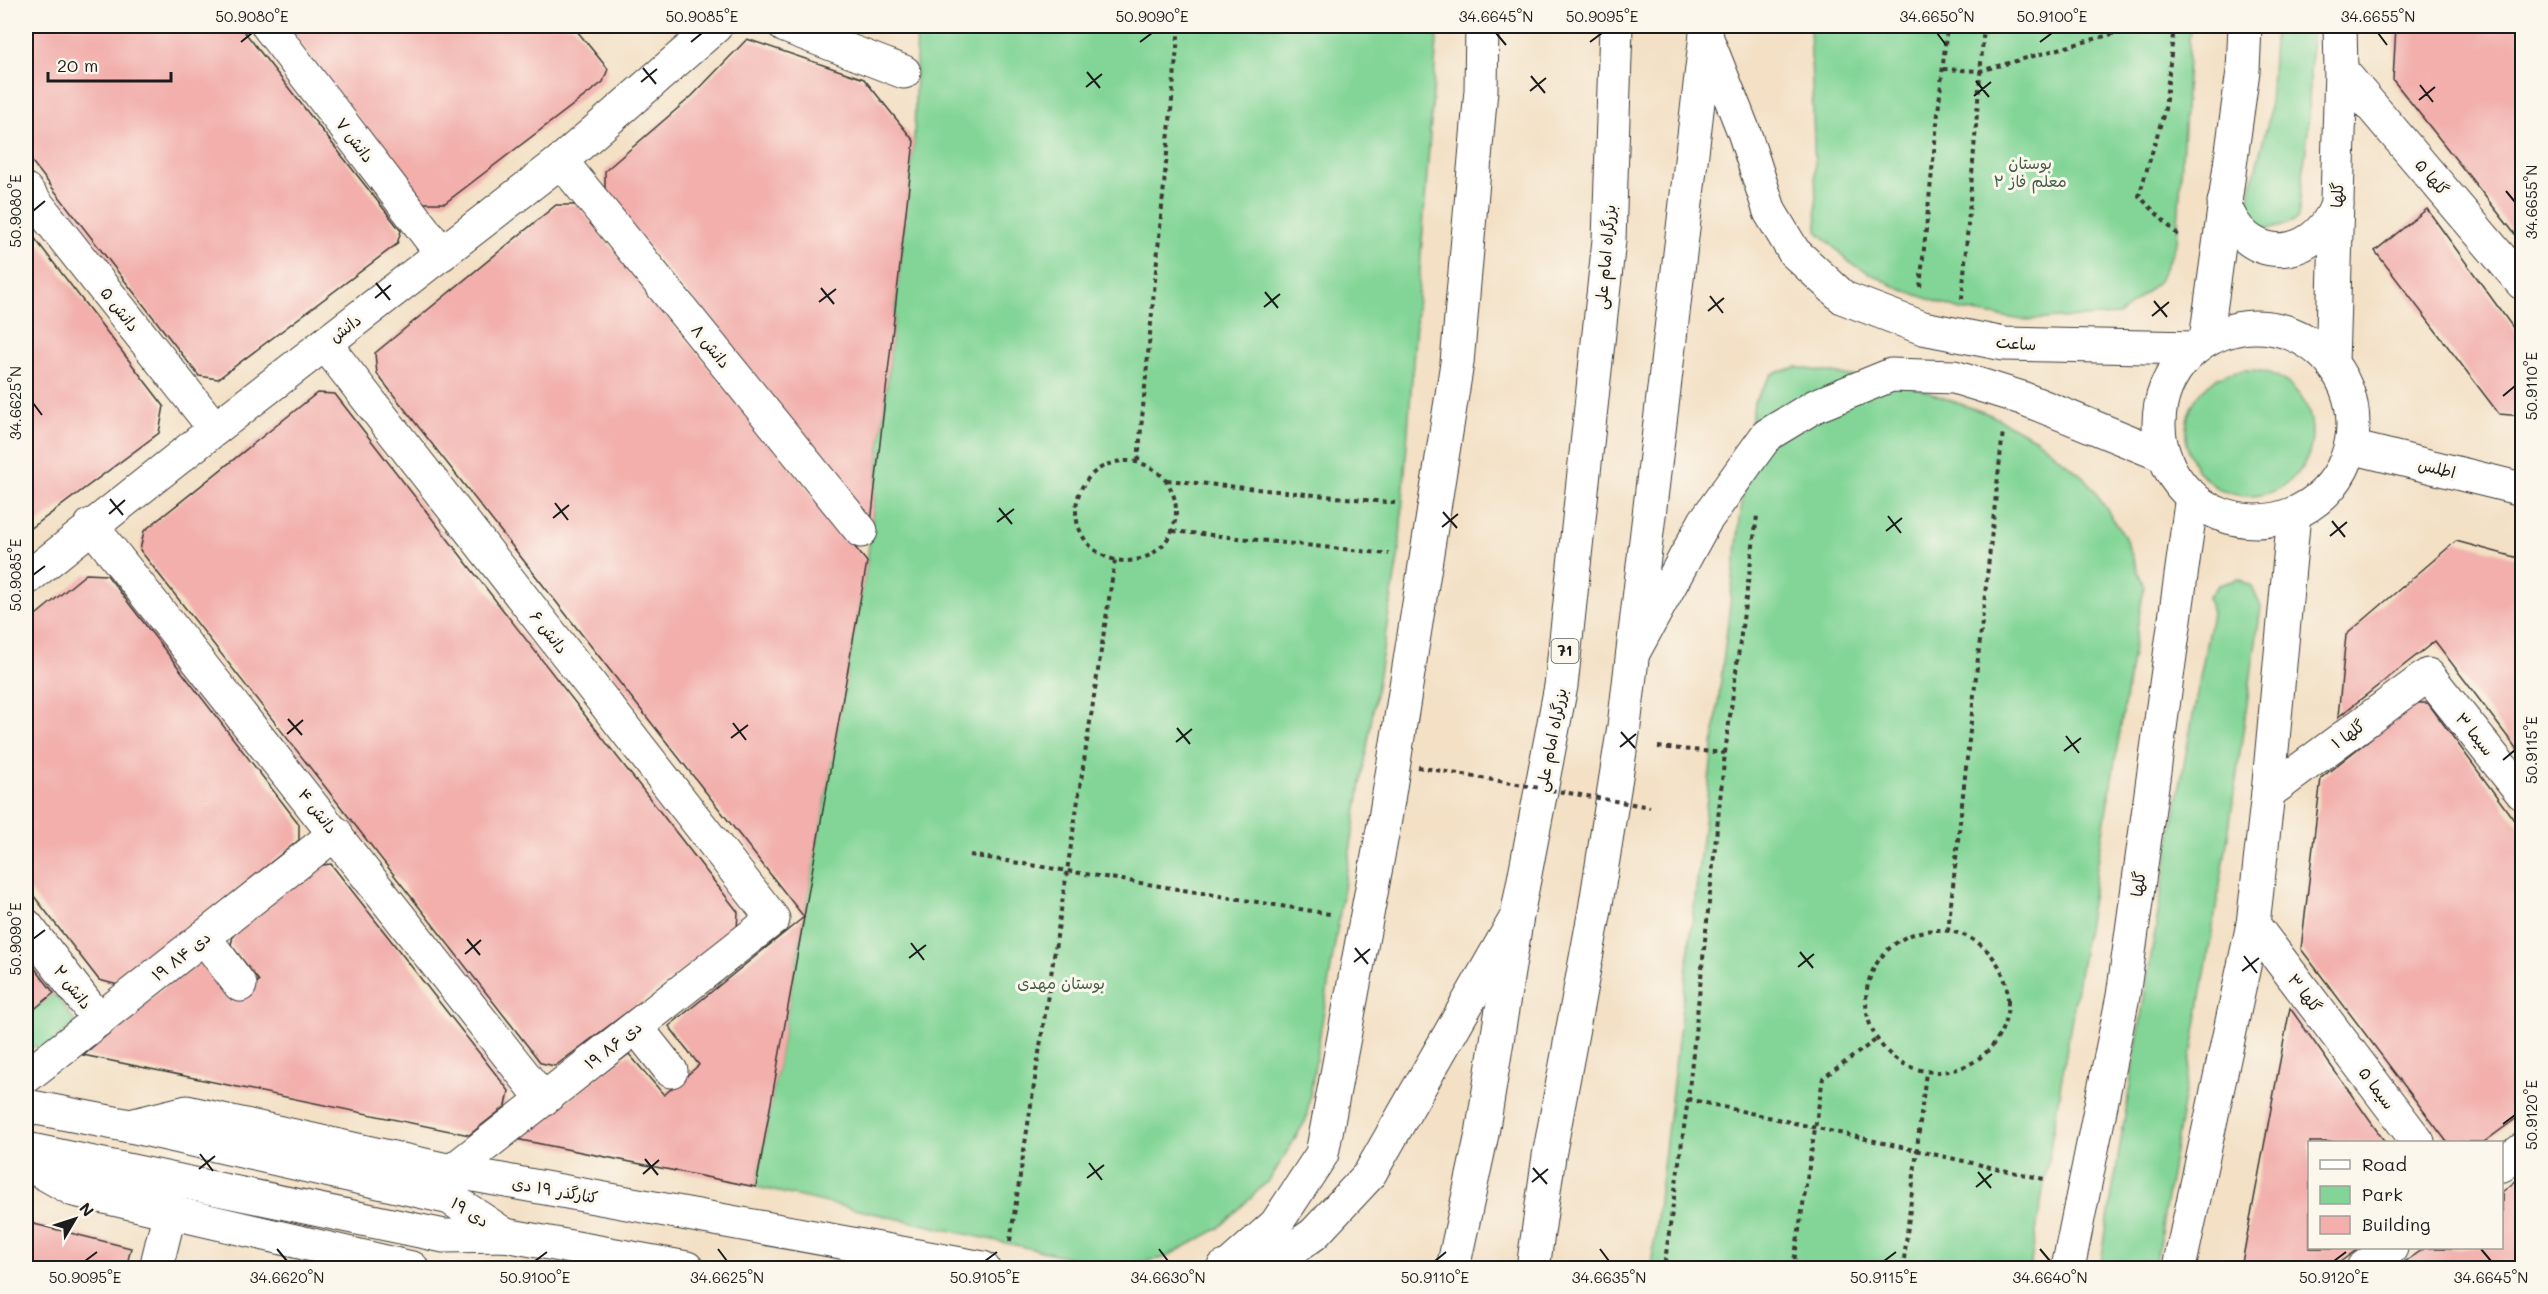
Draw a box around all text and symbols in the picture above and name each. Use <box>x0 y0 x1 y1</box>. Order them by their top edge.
text: 50.9080°E <box>215 6 289 26</box>
text: 50.9085°E <box>666 6 739 26</box>
text: 50.9090°E <box>1115 6 1189 26</box>
text: 34.6645°N <box>1459 6 1533 26</box>
text: 50.9095°E <box>1566 6 1639 26</box>
text: 34.6650°N <box>1899 6 1975 26</box>
text: 50.9100°E <box>2017 6 2088 26</box>
text: 34.6655°N <box>2341 6 2415 26</box>
scale bar <box>48 45 171 83</box>
text: 20 m <box>57 53 98 77</box>
street label: دانش ۷ <box>332 113 379 166</box>
park label: بوستان معلم فاز ۲ <box>1993 152 2067 194</box>
street label: گلها ۵ <box>2411 154 2454 199</box>
text: 34.6655°N <box>2521 165 2541 239</box>
text: 50.9080°E <box>5 174 25 248</box>
street label: گلها <box>2326 182 2347 208</box>
street label: بزرگراه امام علی <box>1589 204 1623 311</box>
street label: دانش ۵ <box>96 282 144 335</box>
street label: دانش <box>325 309 365 346</box>
street label: دانش ۸ <box>687 319 736 372</box>
street label: ساعت <box>1995 331 2037 354</box>
text: 50.9110°E <box>2521 351 2541 420</box>
text: 34.6625°N <box>5 366 25 440</box>
street label: اطلس <box>2416 453 2458 482</box>
text: 50.9085°E <box>5 538 25 611</box>
street label: ۶ دانش <box>526 606 573 658</box>
road number: 71 <box>1552 639 1578 663</box>
street label: بزرگراه امام علی <box>1530 686 1574 794</box>
street label: سیما ۳ <box>2452 708 2499 760</box>
street label: گلها ۱ <box>2327 714 2369 753</box>
text: 50.9115°E <box>2521 716 2541 784</box>
street label: دانش ۴ <box>294 784 343 838</box>
street label: گلها <box>2125 870 2150 898</box>
text: 50.9090°E <box>5 902 25 976</box>
street label: ۱۹ دی ۸۴ <box>147 926 214 985</box>
street label: ۲ دانش <box>50 960 97 1013</box>
street label: گلها ۳ <box>2284 969 2327 1017</box>
park label: بوستان مهدی <box>1017 972 1105 994</box>
street label: ۱۹ دی ۸۶ <box>580 1016 646 1073</box>
street label: سیما ۵ <box>2355 1062 2400 1113</box>
text: 50.9120°E <box>2521 1080 2541 1150</box>
legend <box>2308 1141 2503 1249</box>
text: Road <box>2362 1152 2407 1176</box>
street label: کنارگذر ۱۹ دی <box>511 1172 600 1207</box>
text: Park <box>2362 1182 2403 1206</box>
north arrow <box>45 1189 105 1249</box>
street label: ۱۹ دی <box>447 1192 493 1231</box>
text: N <box>75 1198 99 1221</box>
text: Building <box>2362 1212 2430 1236</box>
text: 50.9095°E <box>49 1267 122 1287</box>
text: 34.6620°N <box>250 1267 324 1287</box>
text: 50.9100°E <box>500 1267 571 1287</box>
text: 34.6625°N <box>690 1267 764 1287</box>
text: 50.9105°E <box>950 1267 1021 1287</box>
text: 34.6630°N <box>1130 1267 1206 1287</box>
text: 50.9110°E <box>1401 1267 1470 1287</box>
text: 34.6635°N <box>1572 1267 1646 1287</box>
text: 50.9115°E <box>1850 1267 1918 1287</box>
text: 34.6640°N <box>2012 1267 2088 1287</box>
text: 50.9120°E <box>2299 1267 2369 1287</box>
text: 34.6645°N <box>2454 1267 2528 1287</box>

